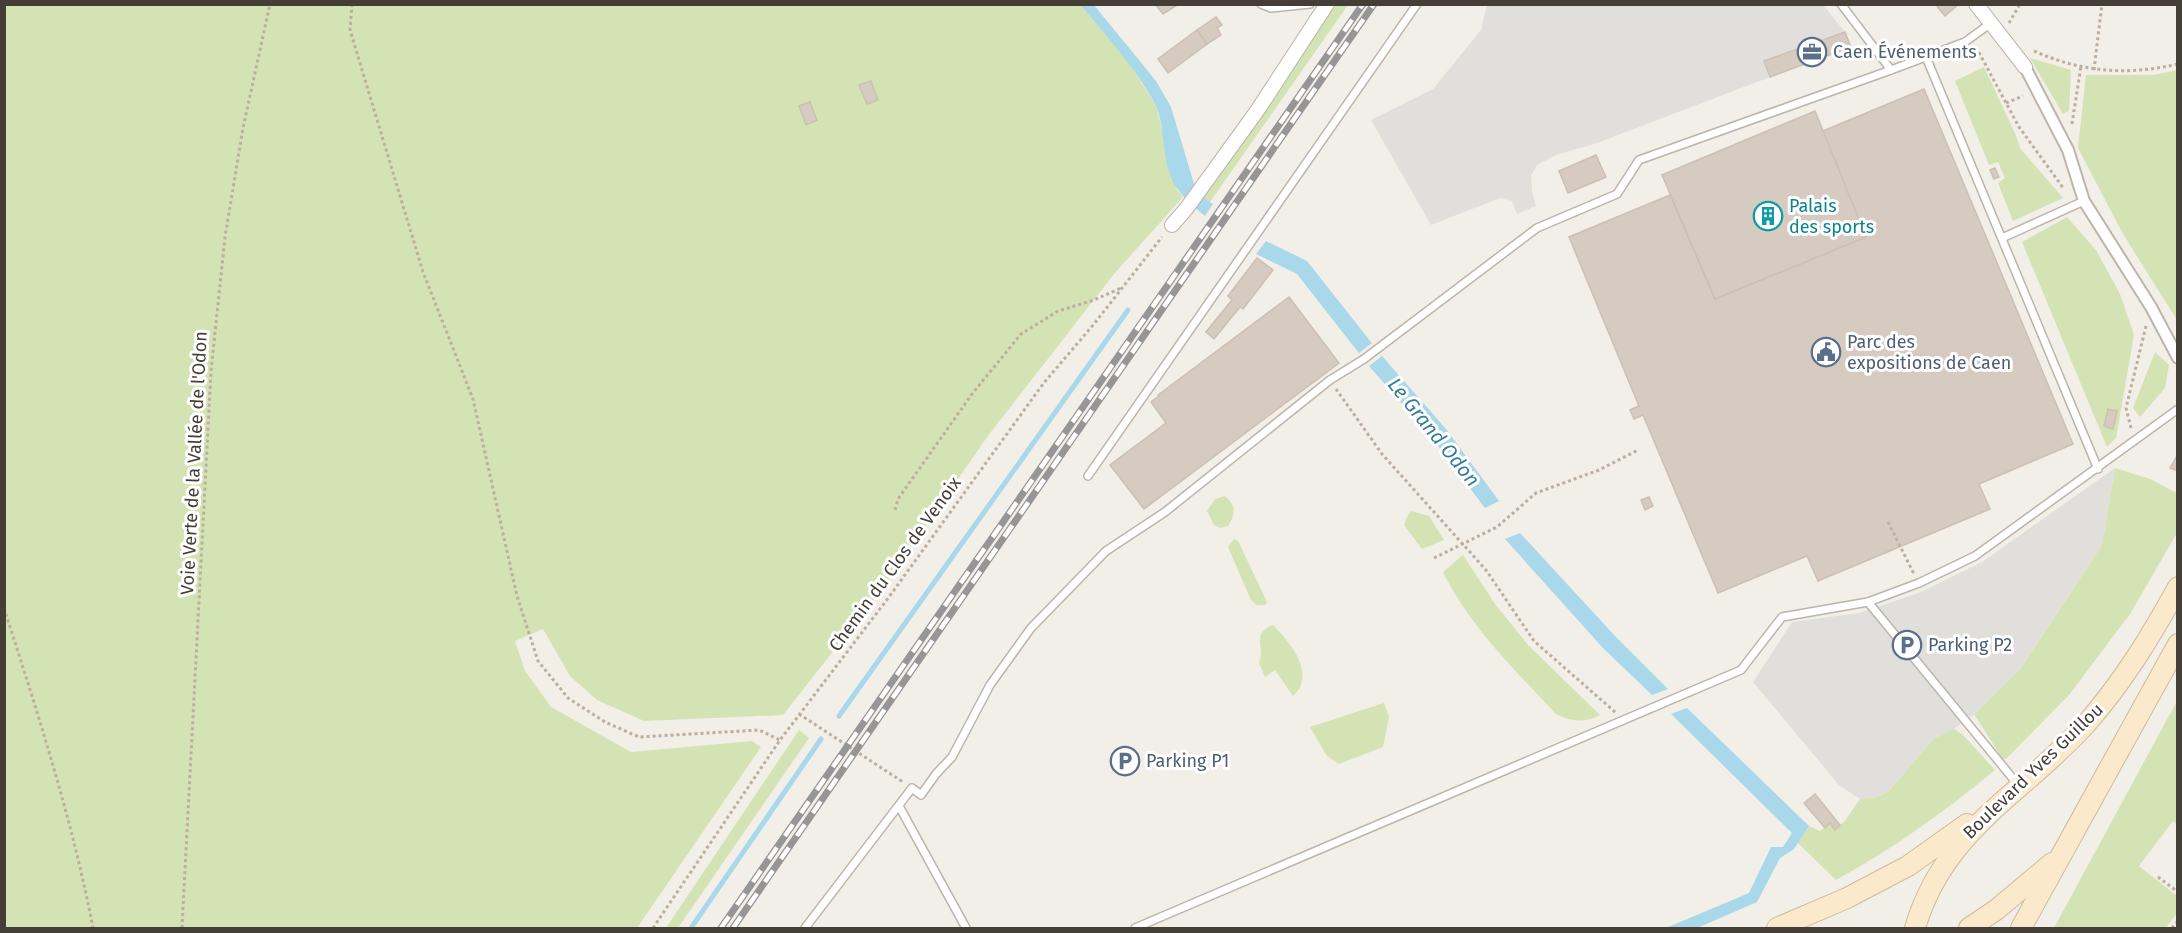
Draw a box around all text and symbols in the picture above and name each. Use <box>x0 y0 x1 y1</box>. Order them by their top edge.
office icon: Caen Événements <box>1796 36 1828 68</box>
place label: Caen Événements <box>1833 40 1977 63</box>
place label: Palais des sports <box>1789 195 1874 238</box>
building icon: Palais des sports <box>1752 200 1784 232</box>
street label: Voie Verte de la Vallée de l'Odon <box>176 330 212 596</box>
place label: Parc des expositions de Caen <box>1847 331 2011 374</box>
public building icon: Parc des expositions de Caen <box>1810 336 1842 368</box>
water label: Le Grand Odon <box>1383 373 1485 491</box>
street label: Chemin du Clos de Venoix <box>824 472 966 656</box>
parking icon: Parking P2 <box>1891 629 1923 661</box>
place label: Parking P2 <box>1928 634 2012 656</box>
street label: Boulevard Yves Guillou <box>1958 698 2108 844</box>
parking icon: Parking P1 <box>1109 745 1141 777</box>
place label: Parking P1 <box>1146 750 1229 772</box>

